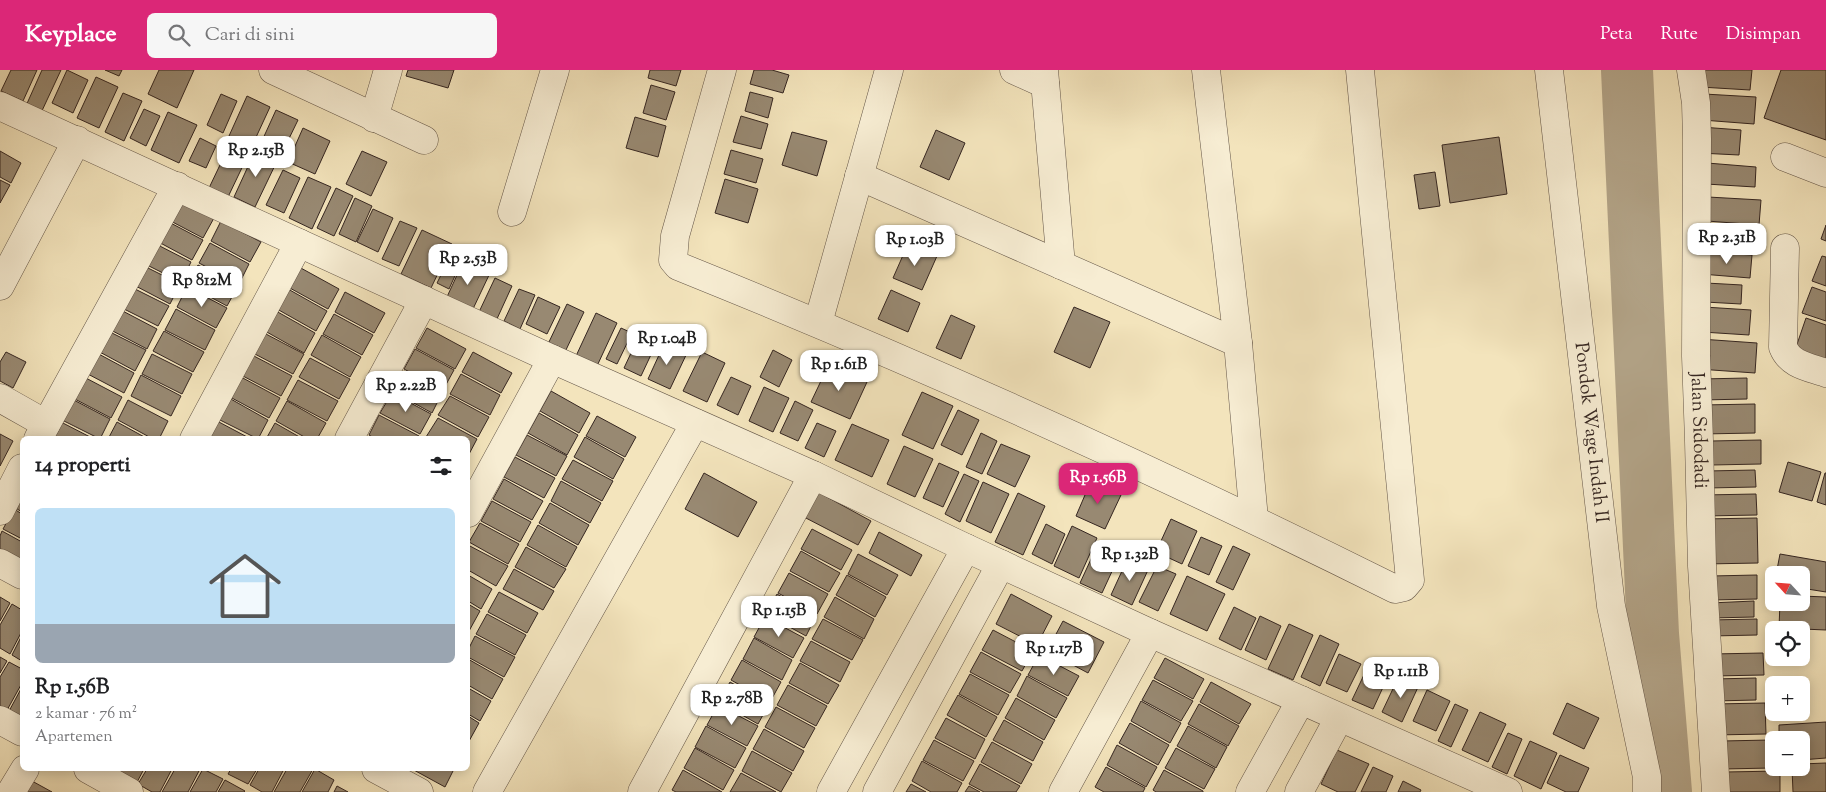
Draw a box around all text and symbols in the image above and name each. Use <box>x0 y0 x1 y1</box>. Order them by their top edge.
search box <box>147 13 497 58</box>
text: Keyplace <box>25 18 117 52</box>
icon: search <box>165 21 193 49</box>
text: Cari di sini <box>205 22 295 49</box>
text: Peta <box>1600 22 1632 48</box>
text: Rute <box>1660 22 1698 48</box>
text: Disimpan <box>1726 22 1801 48</box>
pin: Rp 2.15B <box>204 136 308 178</box>
text: Rp 2.15B <box>228 140 284 163</box>
pin: Rp 2.31B <box>1675 222 1779 265</box>
pin: Rp 1.03B <box>863 224 967 267</box>
text: Rp 2.31B <box>1698 227 1756 250</box>
text: Rp 1.03B <box>886 229 944 252</box>
pin: Rp 2.53B <box>416 244 520 286</box>
text: Rp 2.53B <box>439 248 497 271</box>
pin: Rp 812M <box>156 266 248 308</box>
text: Rp 812M <box>172 270 232 293</box>
pin: Rp 1.04B <box>615 324 719 366</box>
text: Rp 1.04B <box>638 328 696 351</box>
street label: Pondok Wage Indah II <box>1567 341 1615 524</box>
pin: Rp 1.61B <box>787 350 891 392</box>
text: Rp 1.61B <box>811 354 867 377</box>
pin: Rp 2.22B <box>354 370 458 413</box>
street label: Jalan Sidodadi <box>1683 371 1714 489</box>
text: Rp 2.22B <box>376 375 436 398</box>
text: 14 properti <box>35 451 130 481</box>
icon: filters <box>427 452 455 480</box>
pin: Rp 1.56B <box>1046 462 1150 505</box>
text: Rp 1.56B <box>1070 467 1126 490</box>
pin: Rp 1.32B <box>1078 540 1182 582</box>
icon: home <box>200 541 290 631</box>
text: Rp 1.32B <box>1101 544 1159 567</box>
north arrow <box>1765 566 1810 611</box>
map controls <box>1765 566 1810 776</box>
pin: Rp 1.15B <box>727 596 831 638</box>
text: Rp 1.15B <box>752 600 806 623</box>
button: locate <box>1765 621 1810 666</box>
pin: Rp 1.17B <box>1002 634 1106 676</box>
text: Rp 1.17B <box>1026 638 1082 661</box>
pin: Rp 1.11B <box>1349 656 1453 699</box>
text: Rp 1.11B <box>1374 661 1428 684</box>
text: Rp 1.56B <box>35 673 109 703</box>
button: + <box>1765 676 1810 721</box>
pin: Rp 2.78B <box>680 684 784 726</box>
text: Rp 2.78B <box>701 688 763 711</box>
text: 2 kamar · 76 m² <box>35 703 137 726</box>
text: Apartemen <box>35 726 113 749</box>
button: − <box>1765 731 1810 776</box>

